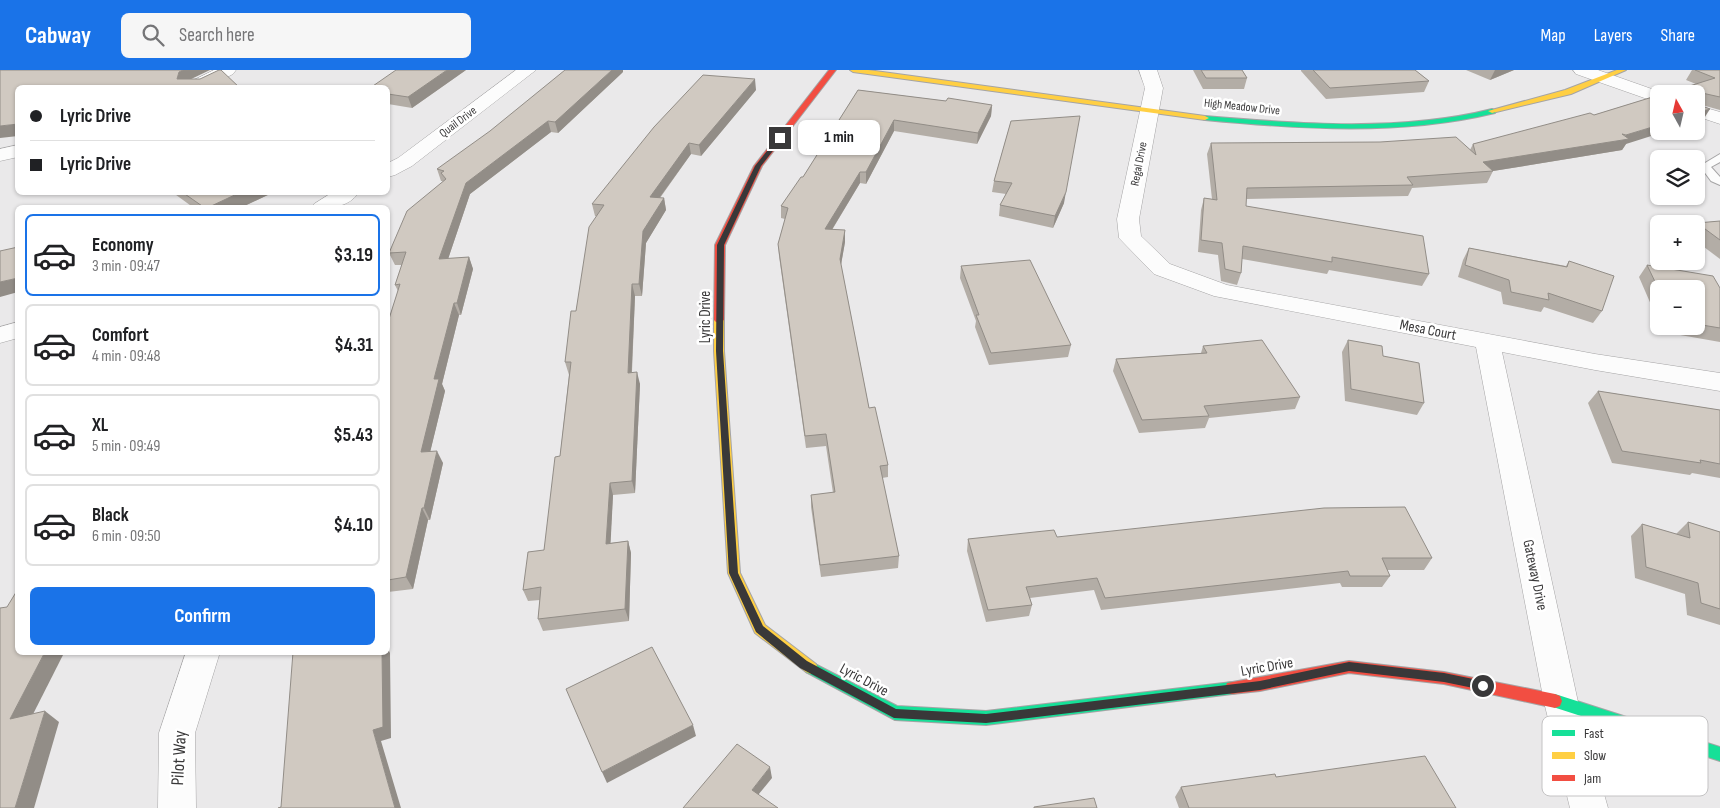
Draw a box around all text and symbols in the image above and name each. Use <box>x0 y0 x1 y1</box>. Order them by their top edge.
search box <box>121 13 471 58</box>
text: Cabway <box>25 21 91 50</box>
icon: search <box>139 21 167 49</box>
text: Search here <box>179 24 255 47</box>
text: Map <box>1541 25 1566 46</box>
text: Layers <box>1594 25 1633 46</box>
text: Share <box>1661 25 1695 46</box>
north arrow <box>1650 85 1705 140</box>
map controls <box>1650 85 1705 335</box>
street label: High Meadow Drive <box>1203 96 1281 118</box>
street label: Quail Drive <box>436 103 480 141</box>
text: Lyric Drive <box>60 105 131 128</box>
callout: 1 min <box>798 120 880 156</box>
route end <box>769 127 791 149</box>
text: 1 min <box>824 128 854 147</box>
street label: Regal Drive <box>1127 141 1151 187</box>
button: layers <box>1650 150 1705 205</box>
text: Lyric Drive <box>60 153 131 176</box>
button: + <box>1650 215 1705 270</box>
icon: car <box>32 233 77 278</box>
text: Economy <box>92 234 154 257</box>
text: $3.19 <box>334 244 373 267</box>
text: 3 min · 09:47 <box>92 257 160 276</box>
button: − <box>1650 280 1705 335</box>
street label: Lyric Drive <box>696 291 715 343</box>
street label: Mesa Court <box>1398 315 1458 345</box>
icon: car <box>32 323 77 368</box>
text: Comfort <box>92 324 149 347</box>
text: $4.31 <box>334 334 373 357</box>
text: 4 min · 09:48 <box>92 347 161 366</box>
icon: car <box>32 413 77 458</box>
text: XL <box>92 414 108 437</box>
text: $5.43 <box>333 424 373 447</box>
text: 5 min · 09:49 <box>92 437 160 456</box>
icon: car <box>32 503 77 548</box>
text: Black <box>92 504 129 527</box>
text: $4.10 <box>333 514 373 537</box>
text: 6 min · 09:50 <box>92 527 161 546</box>
street label: Gateway Drive <box>1518 538 1552 612</box>
button: Confirm <box>30 587 375 645</box>
street label: Lyric Drive <box>1239 653 1295 681</box>
street label: Lyric Drive <box>836 659 892 701</box>
route start <box>1472 675 1494 697</box>
legend <box>1542 716 1708 796</box>
text: Fast <box>1584 725 1604 742</box>
street label: Pilot Way <box>167 730 191 786</box>
text: Slow <box>1584 747 1606 764</box>
text: Jam <box>1583 770 1601 787</box>

